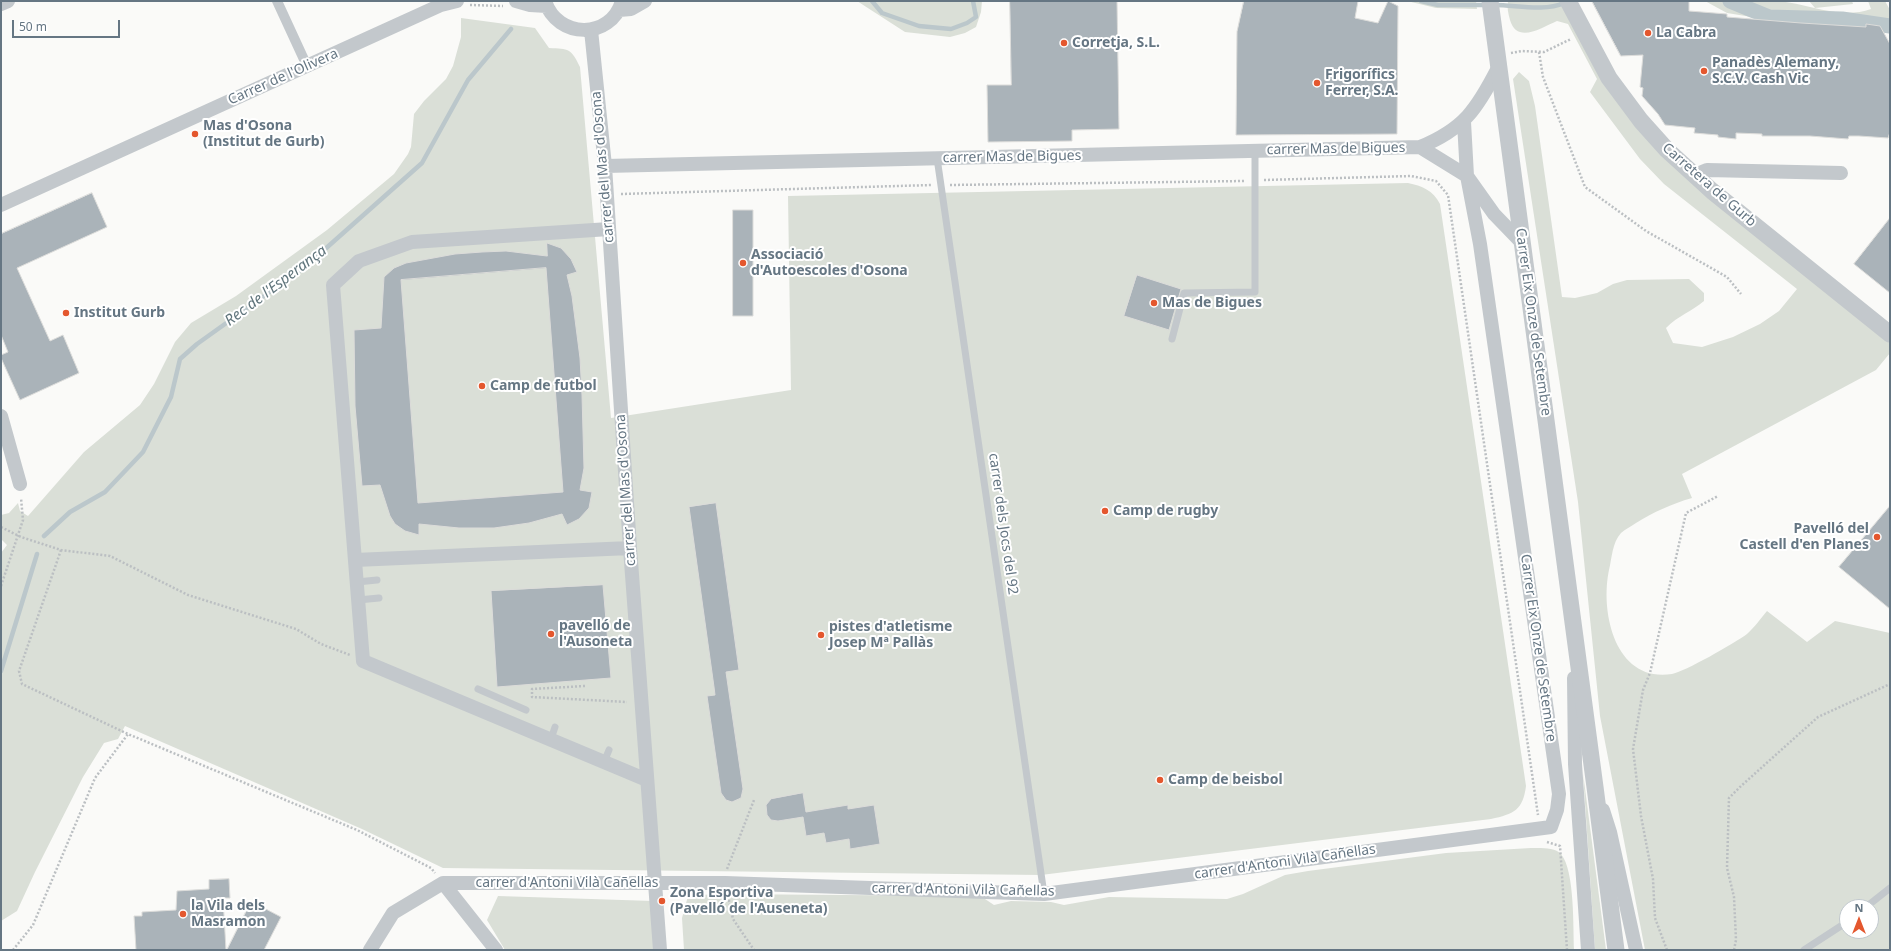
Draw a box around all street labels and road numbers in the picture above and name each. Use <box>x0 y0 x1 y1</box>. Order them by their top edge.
street label: Carrer de l'Olivera <box>225 45 341 109</box>
street label: carrer del Mas d'Osona <box>588 90 618 244</box>
street label: carrer Mas de Bigues <box>1266 139 1406 159</box>
street label: Carretera de Gurb <box>1659 140 1759 230</box>
street label: carrer Mas de Bigues <box>942 147 1082 167</box>
street label: Carrer Eix Onze de Setembre <box>1512 227 1554 417</box>
street label: carrer del Mas d'Osona <box>612 413 640 567</box>
street label: carrer dels Jocs del 92 <box>985 452 1021 596</box>
street label: Carrer Eix Onze de Setembre <box>1517 553 1559 743</box>
street label: carrer d'Antoni Vilà Cañellas <box>1193 841 1377 883</box>
street label: carrer d'Antoni Vilà Cañellas <box>475 875 659 891</box>
street label: carrer d'Antoni Vilà Cañellas <box>871 880 1055 900</box>

